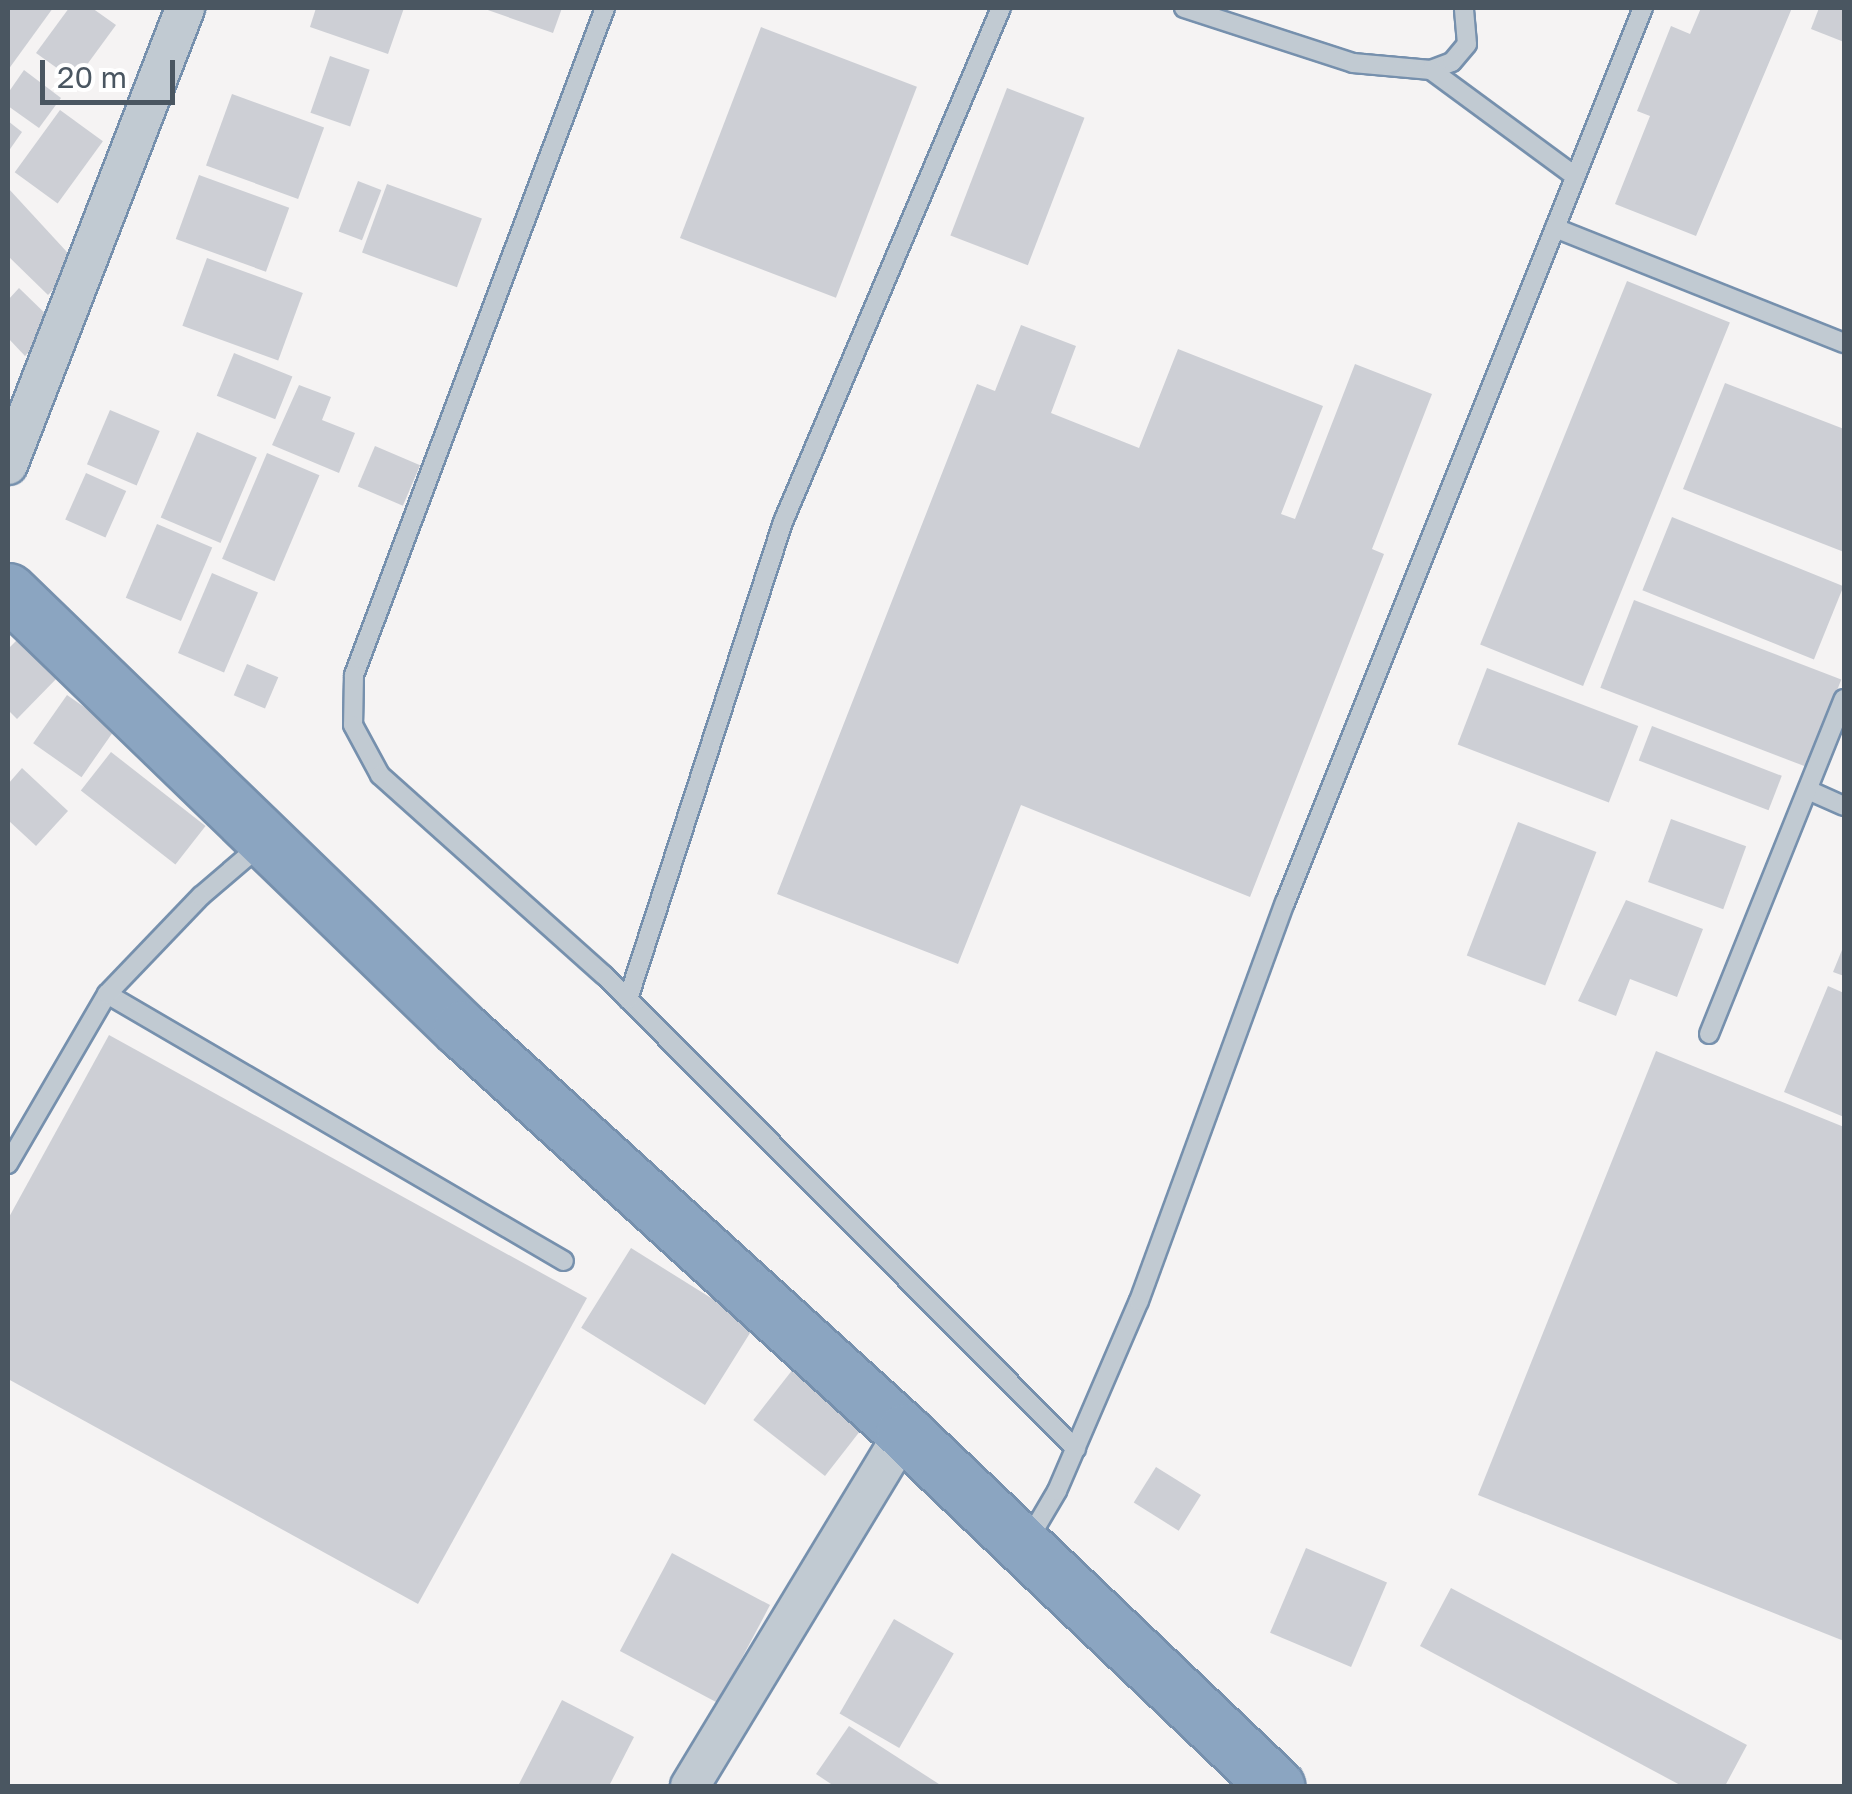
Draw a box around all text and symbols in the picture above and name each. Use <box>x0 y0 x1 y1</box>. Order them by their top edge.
scale bar <box>45 40 180 102</box>
text: 20 m <box>57 59 127 95</box>

